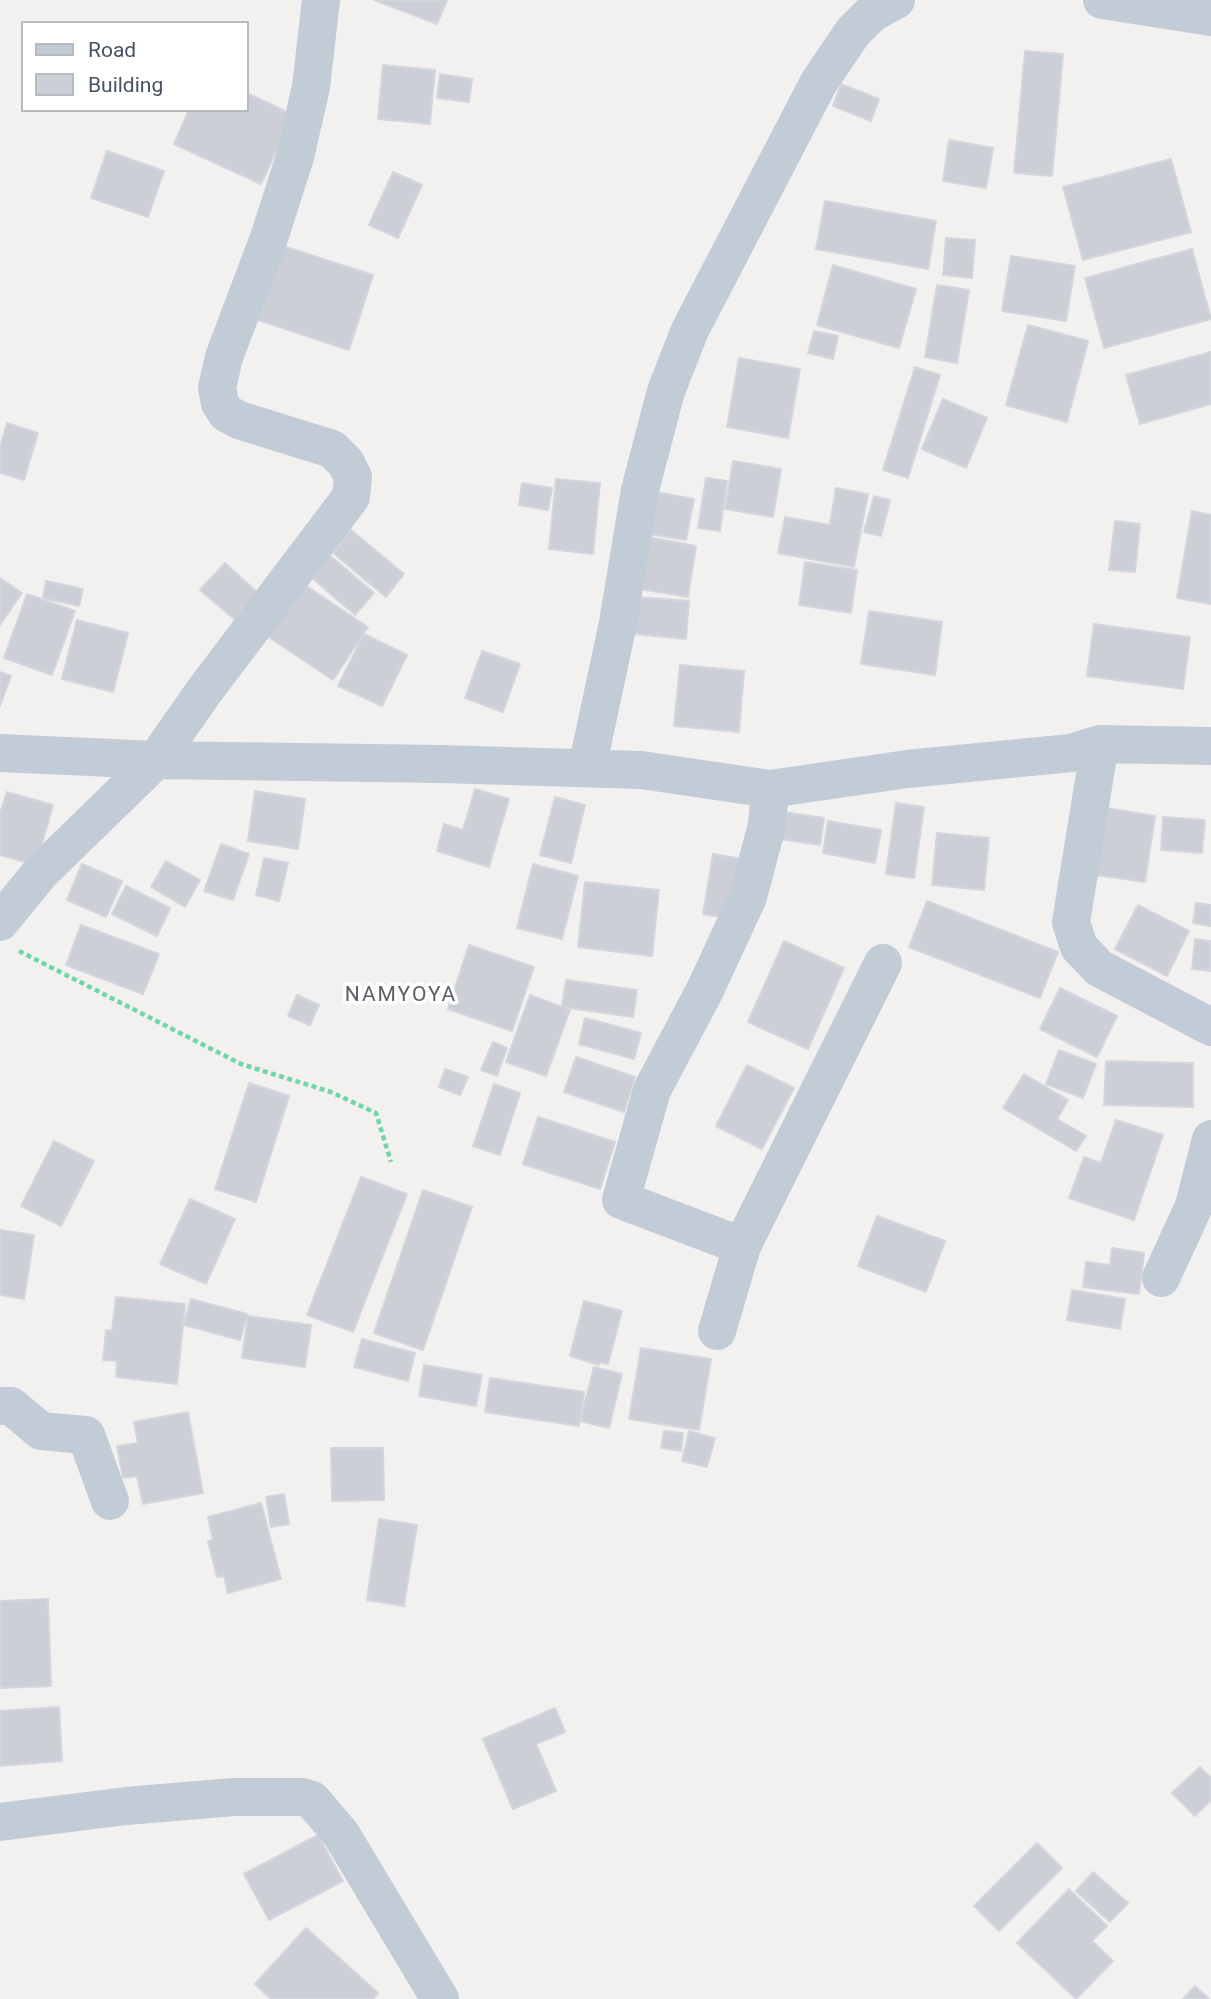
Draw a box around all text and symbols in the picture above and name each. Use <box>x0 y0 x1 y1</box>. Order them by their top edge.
legend <box>21 21 248 112</box>
text: Road <box>88 38 136 62</box>
text: Building <box>88 73 163 97</box>
district label: NAMYOYA <box>346 983 456 1009</box>

